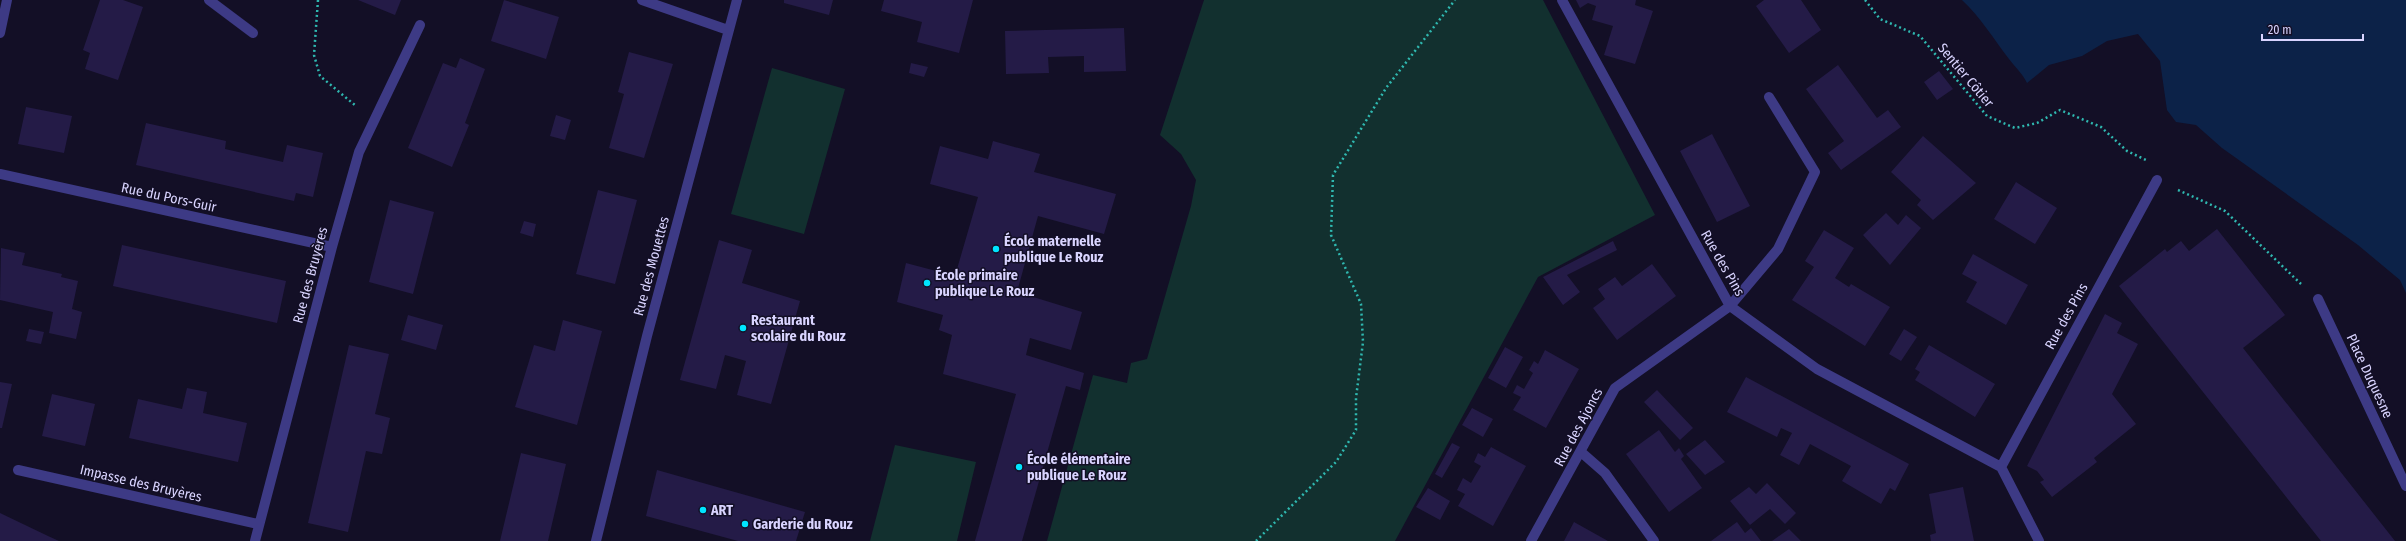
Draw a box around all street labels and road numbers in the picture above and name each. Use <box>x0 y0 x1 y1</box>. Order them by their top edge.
street label: Sentier Côtier <box>1934 40 1997 111</box>
street label: Rue du Pors-Guir <box>120 179 218 216</box>
street label: Rue des Mouettes <box>630 215 673 318</box>
street label: Rue des Bruyères <box>289 225 332 325</box>
street label: Rue des Pins <box>1697 227 1748 299</box>
street label: Rue des Pins <box>2041 280 2092 352</box>
street label: Place Duquesne <box>2343 331 2397 421</box>
street label: Rue des Ajoncs <box>1551 385 1606 469</box>
street label: Impasse des Bruyères <box>78 461 204 506</box>

